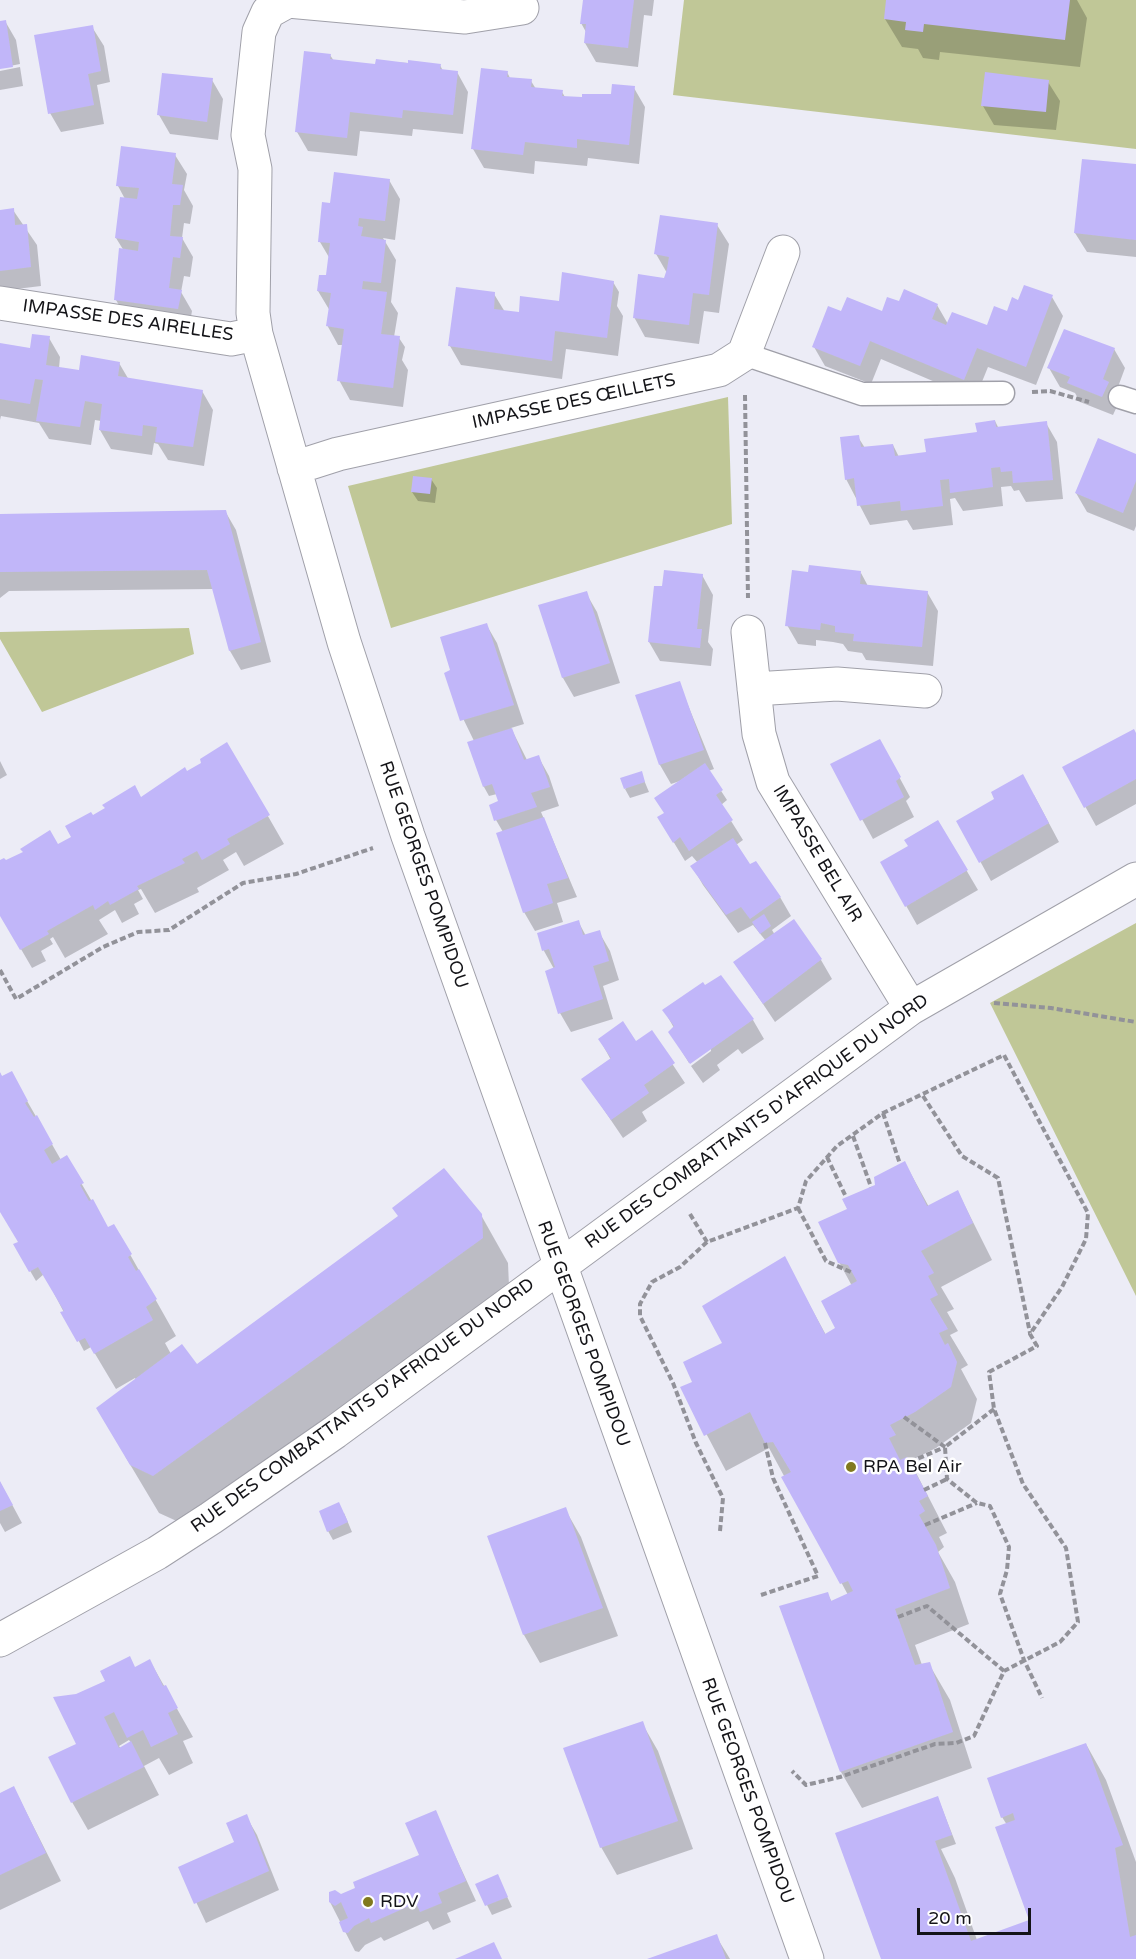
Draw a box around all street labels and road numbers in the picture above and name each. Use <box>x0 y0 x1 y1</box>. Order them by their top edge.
street label: IMPASSE DES AIRELLES <box>21 296 235 346</box>
street label: IMPASSE DES ŒILLETS <box>470 370 678 434</box>
street label: RUE GEORGES POMPIDOU <box>374 758 472 992</box>
street label: IMPASSE BEL AIR <box>768 782 866 926</box>
street label: RUE DES COMBATTANTS D'AFRIQUE DU NORD <box>581 990 933 1254</box>
street label: RUE GEORGES POMPIDOU <box>532 1218 634 1450</box>
street label: RUE DES COMBATTANTS D'AFRIQUE DU NORD <box>187 1274 539 1538</box>
street label: RUE GEORGES POMPIDOU <box>696 1675 798 1907</box>

